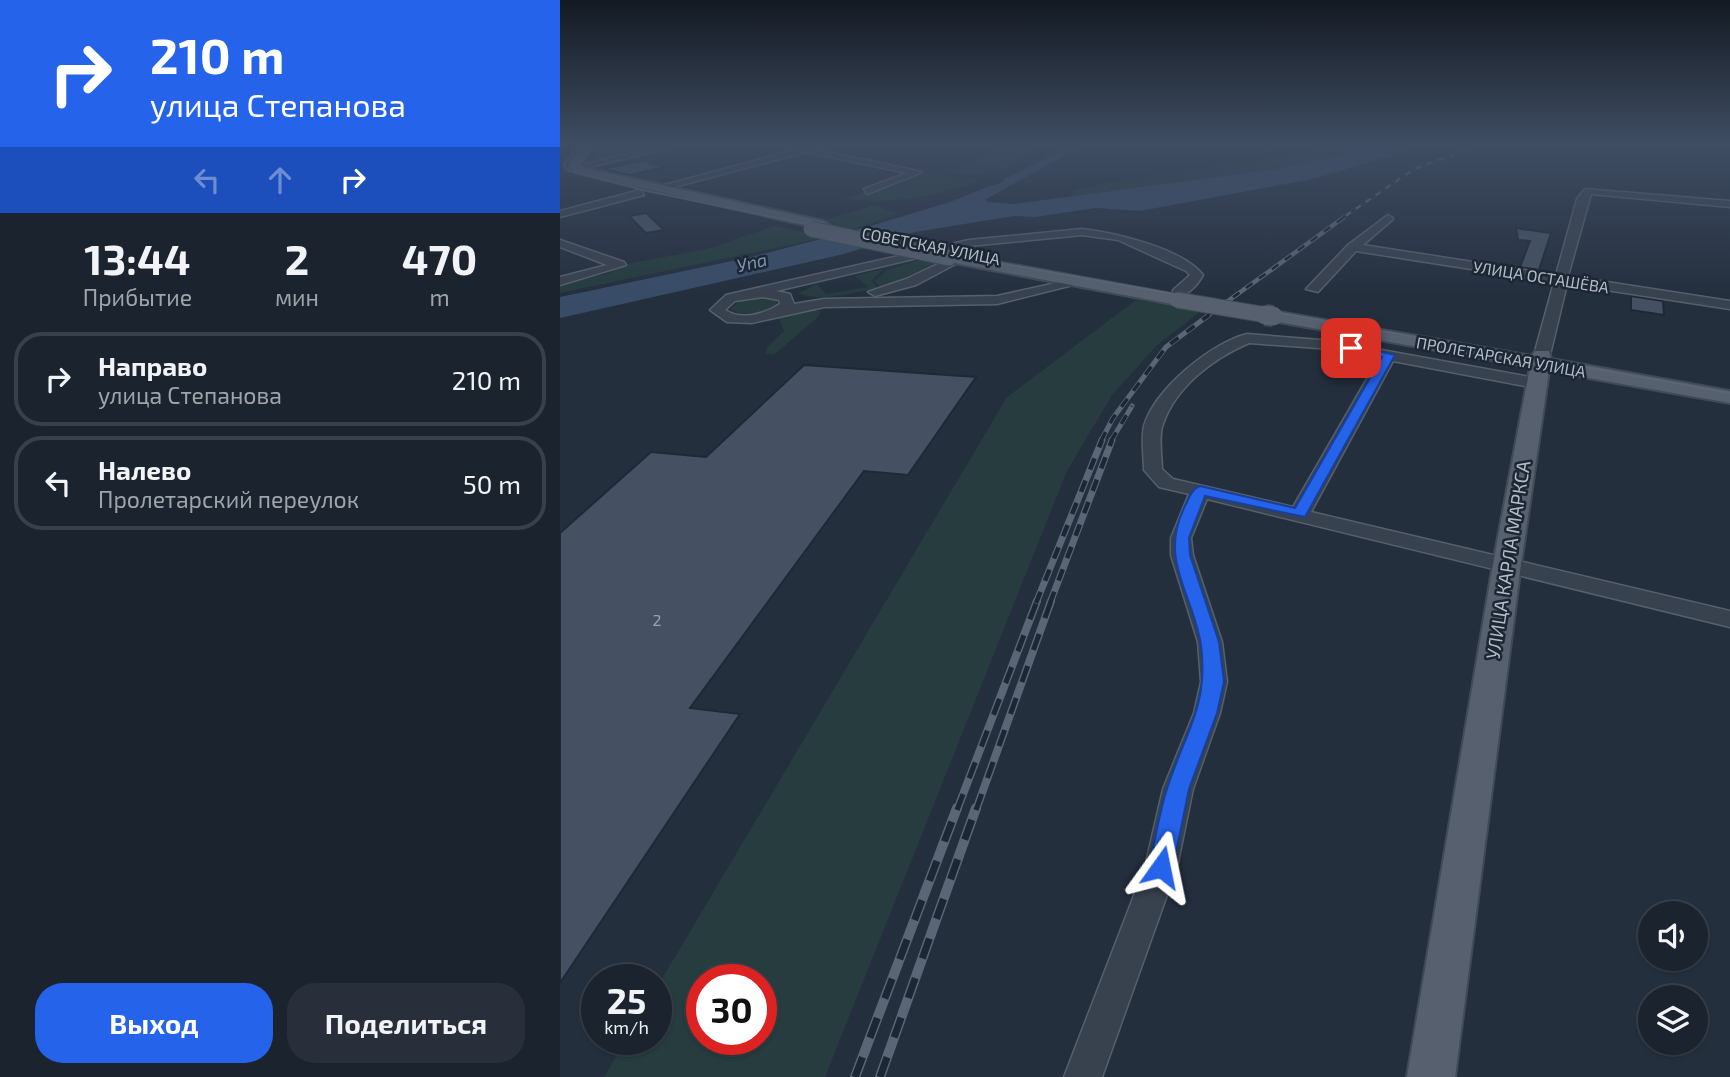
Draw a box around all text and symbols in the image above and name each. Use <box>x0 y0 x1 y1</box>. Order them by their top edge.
text: 210 m <box>150 25 284 84</box>
icon: right <box>35 28 126 119</box>
text: улица Степанова <box>150 85 406 123</box>
icon: left <box>188 161 226 199</box>
icon: ahead <box>261 161 299 199</box>
icon: right <box>334 161 372 199</box>
street label: СОВЕТСКАЯ УЛИЦА <box>860 223 1002 268</box>
text: 13:44 <box>84 233 191 283</box>
text: 2 <box>285 233 309 283</box>
text: 470 <box>402 233 477 283</box>
water label: Упа <box>734 248 769 276</box>
street label: УЛИЦА ОСТАШЁВА <box>1472 256 1610 297</box>
text: Прибытие <box>83 283 192 311</box>
text: мин <box>275 283 319 311</box>
text: m <box>429 283 450 311</box>
pin <box>1321 318 1381 378</box>
icon: arrive <box>1332 329 1370 367</box>
street label: ПРОЛЕТАРСКАЯ УЛИЦА <box>1415 332 1587 381</box>
text: Направо <box>98 350 207 381</box>
icon: right <box>39 360 77 398</box>
text: 210 m <box>452 364 521 395</box>
text: улица Степанова <box>98 381 282 409</box>
text: Налево <box>98 454 191 485</box>
street label: УЛИЦА КАРЛА МАРКСА <box>1480 459 1535 661</box>
icon: left <box>39 464 77 502</box>
text: 50 m <box>463 468 521 499</box>
text: Пролетарский переулок <box>98 485 359 513</box>
house number: 2 <box>653 610 662 629</box>
position arrow <box>1124 830 1198 904</box>
map controls <box>1638 901 1708 1055</box>
button: sound <box>1638 901 1708 971</box>
speed limit sign: 30 <box>686 964 777 1055</box>
text: 25 <box>607 979 646 1021</box>
button: Выход <box>35 983 273 1063</box>
button: Поделиться <box>287 983 525 1063</box>
button: layers <box>1638 985 1708 1055</box>
text: km/h <box>604 1016 649 1038</box>

